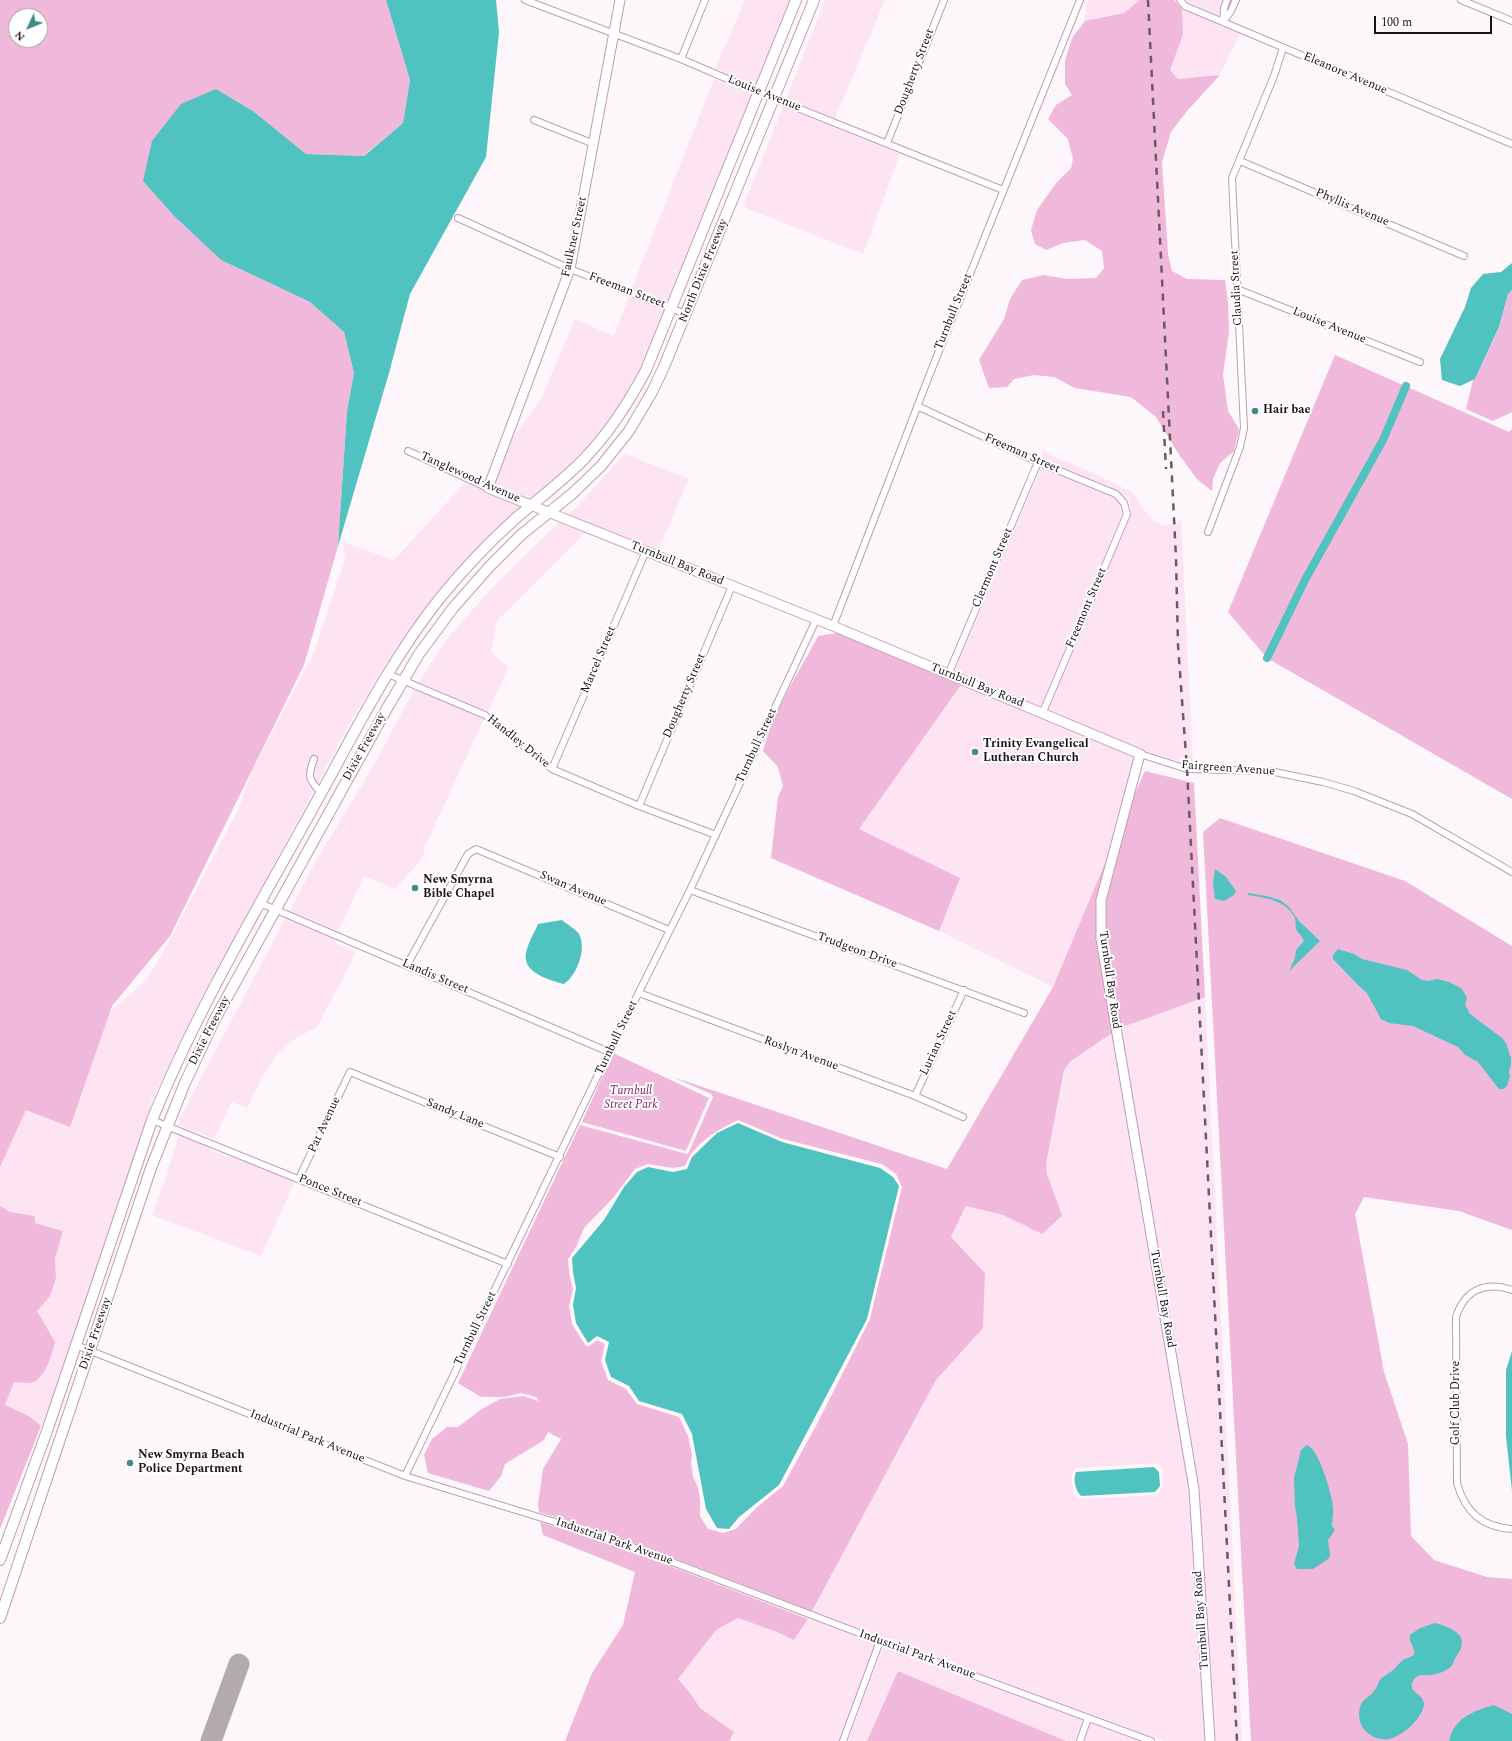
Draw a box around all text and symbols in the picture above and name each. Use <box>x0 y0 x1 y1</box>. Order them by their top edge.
north arrow <box>8 8 48 48</box>
scale bar <box>1376 8 1494 34</box>
text: 100 m <box>1381 13 1412 32</box>
text: N <box>10 27 29 45</box>
street label: Dougherty Street <box>892 27 938 117</box>
street label: Eleanore Avenue <box>1301 50 1389 98</box>
street label: Louise Avenue <box>725 73 803 115</box>
street label: Phyllis Avenue <box>1313 186 1391 230</box>
street label: Faulkner Street <box>559 195 591 279</box>
street label: North Dixie Freeway <box>677 217 731 325</box>
street label: Claudia Street <box>1228 250 1246 326</box>
street label: Freeman Street <box>587 270 667 312</box>
street label: Turnbull Street <box>932 272 976 352</box>
street label: Louise Avenue <box>1290 305 1368 347</box>
place label: Hair bae <box>1263 404 1310 418</box>
marker: Hair bae <box>1250 406 1260 416</box>
street label: Freeman Street <box>982 431 1062 477</box>
street label: Tanglewood Avenue <box>418 450 522 506</box>
street label: Clermont Street <box>970 526 1016 610</box>
street label: Turnbull Bay Road <box>628 539 726 589</box>
street label: Freemont Street <box>1064 566 1110 650</box>
street label: Marcel Street <box>578 624 620 696</box>
street label: Dougherty Street <box>661 651 709 741</box>
street label: Turnbull Bay Road <box>928 661 1026 711</box>
street label: Turnbull Street <box>733 706 781 786</box>
street label: Dixie Freeway <box>340 710 390 784</box>
street label: Handley Drive <box>484 712 552 772</box>
place label: Trinity Evangelical Lutheran Church <box>983 738 1089 766</box>
marker: Trinity Evangelical Lutheran Church <box>970 747 980 757</box>
street label: Fairgreen Avenue <box>1181 759 1275 779</box>
street label: Swan Avenue <box>537 868 609 910</box>
place label: New Smyrna Bible Chapel <box>423 874 495 902</box>
marker: New Smyrna Bible Chapel <box>410 883 420 893</box>
street label: Trudgeon Drive <box>815 930 899 972</box>
street label: Turnbull Bay Road <box>1095 930 1123 1030</box>
street label: Landis Street <box>400 957 470 997</box>
street label: Dixie Freeway <box>186 994 234 1068</box>
street label: Turnbull Street <box>593 998 641 1078</box>
street label: Lurian Street <box>918 1008 960 1078</box>
street label: Roslyn Avenue <box>762 1034 840 1074</box>
park label: Turnbull Street Park <box>604 1085 658 1113</box>
street label: Pat Avenue <box>306 1095 344 1155</box>
street label: Sandy Lane <box>424 1096 486 1132</box>
street label: Ponce Street <box>296 1172 364 1210</box>
street label: Turnbull Bay Road <box>1146 1249 1178 1349</box>
street label: Turnbull Street <box>452 1289 500 1369</box>
street label: Dixie Freeway <box>77 1296 115 1372</box>
street label: Golf Club Drive <box>1450 1361 1464 1445</box>
street label: Industrial Park Avenue <box>247 1407 367 1467</box>
place label: New Smyrna Beach Police Department <box>138 1449 245 1477</box>
marker: New Smyrna Beach Police Department <box>125 1458 135 1468</box>
street label: Industrial Park Avenue <box>554 1515 674 1569</box>
street label: Turnbull Bay Road <box>1191 1570 1213 1670</box>
street label: Industrial Park Avenue <box>857 1627 977 1683</box>

